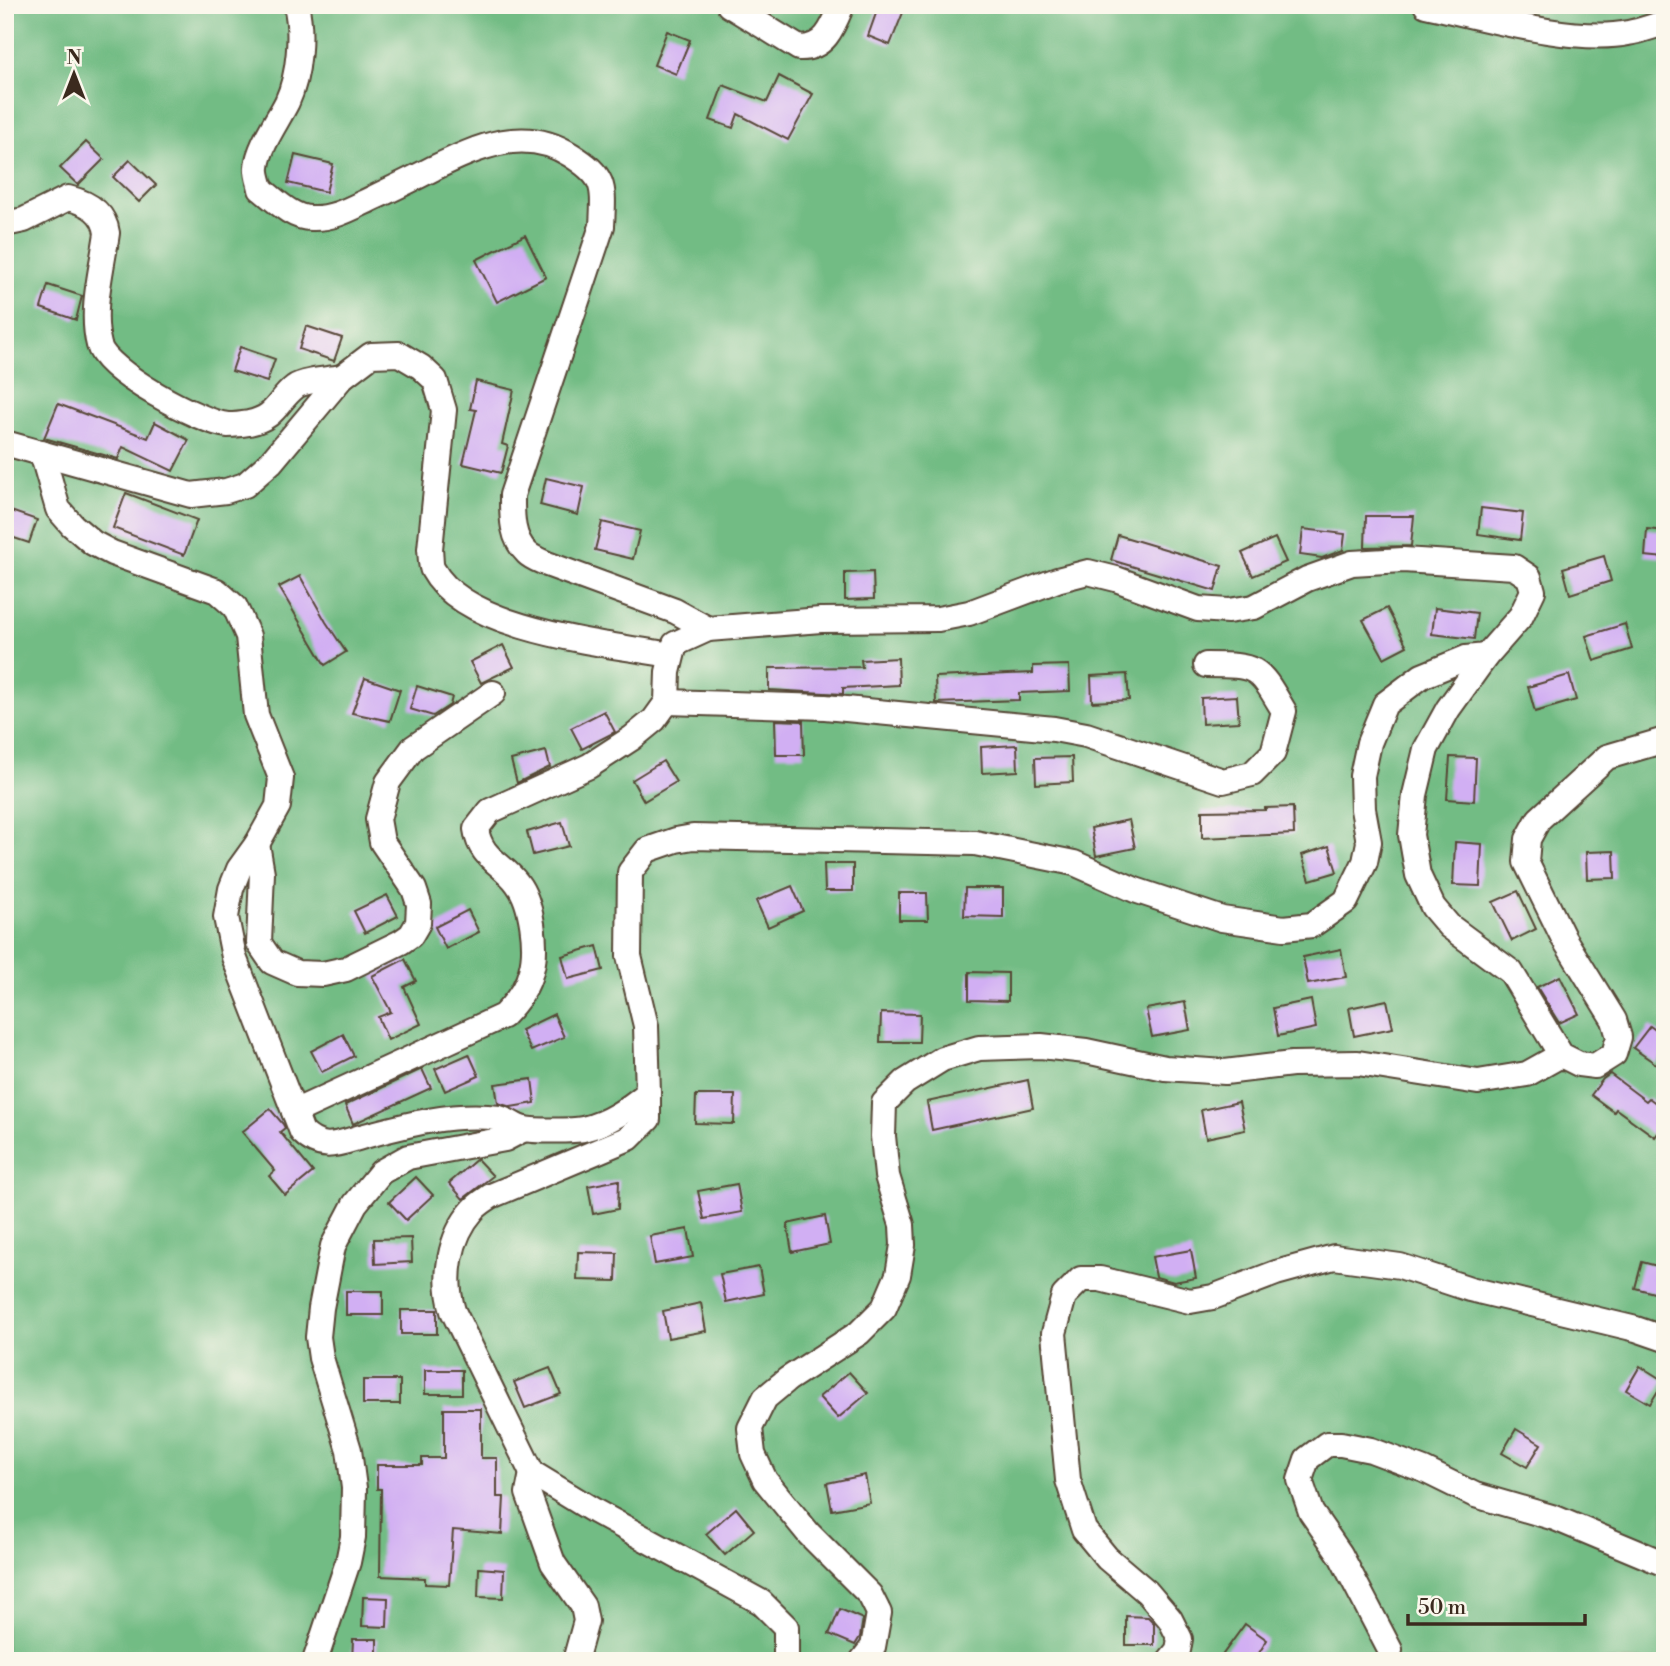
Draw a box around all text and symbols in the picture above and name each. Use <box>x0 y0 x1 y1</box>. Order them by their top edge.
north arrow <box>38 38 108 108</box>
text: N <box>66 46 82 70</box>
scale bar <box>1408 1582 1584 1626</box>
text: 50 m <box>1418 1595 1466 1621</box>

